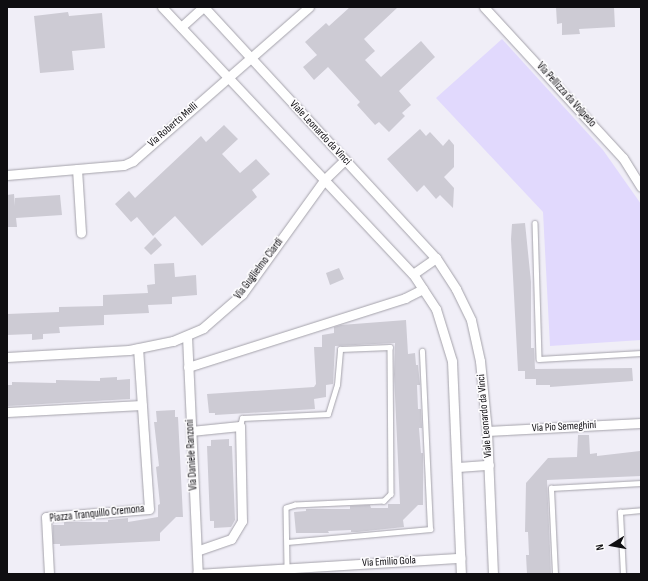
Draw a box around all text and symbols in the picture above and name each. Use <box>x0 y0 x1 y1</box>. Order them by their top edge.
street label: Via Pellizza da Volpedo <box>534 60 598 130</box>
street label: Viale Leonardo da Vinci <box>287 98 353 168</box>
street label: Via Roberto Melli <box>145 100 201 150</box>
street label: Via Guglielmo Ciardi <box>232 236 286 302</box>
street label: Viale Leonardo da Vinci <box>475 374 495 458</box>
street label: Via Daniele Ranzoni <box>184 419 200 491</box>
street label: Via Pio Semeghini <box>531 419 597 435</box>
street label: Piazza Tranquillo Cremona <box>49 502 145 526</box>
north arrow <box>592 525 632 565</box>
text: N <box>593 543 607 552</box>
street label: Via Emilio Gola <box>362 554 416 570</box>

